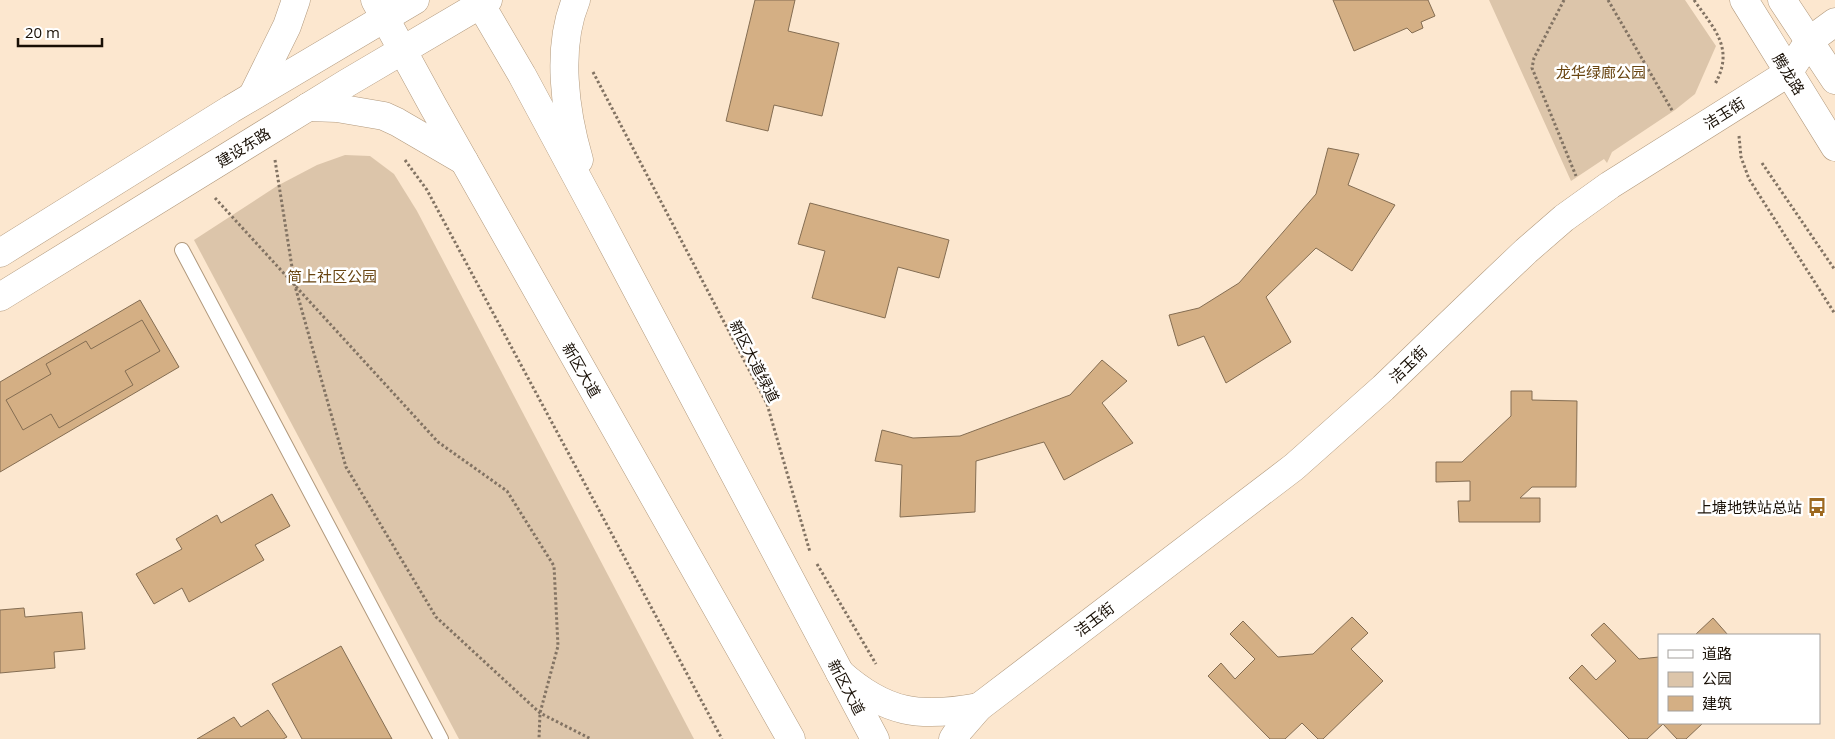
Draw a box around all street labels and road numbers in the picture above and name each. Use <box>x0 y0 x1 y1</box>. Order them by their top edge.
street label: 腾龙路 <box>1769 50 1809 98</box>
street label: 洁玉街 <box>1700 93 1748 133</box>
street label: 建设东路 <box>212 123 274 171</box>
street label: 新区大道绿道 <box>726 316 784 406</box>
street label: 新区大道 <box>558 339 606 401</box>
street label: 洁玉街 <box>1385 341 1431 387</box>
street label: 洁玉街 <box>1070 597 1118 641</box>
street label: 新区大道 <box>824 656 870 718</box>

